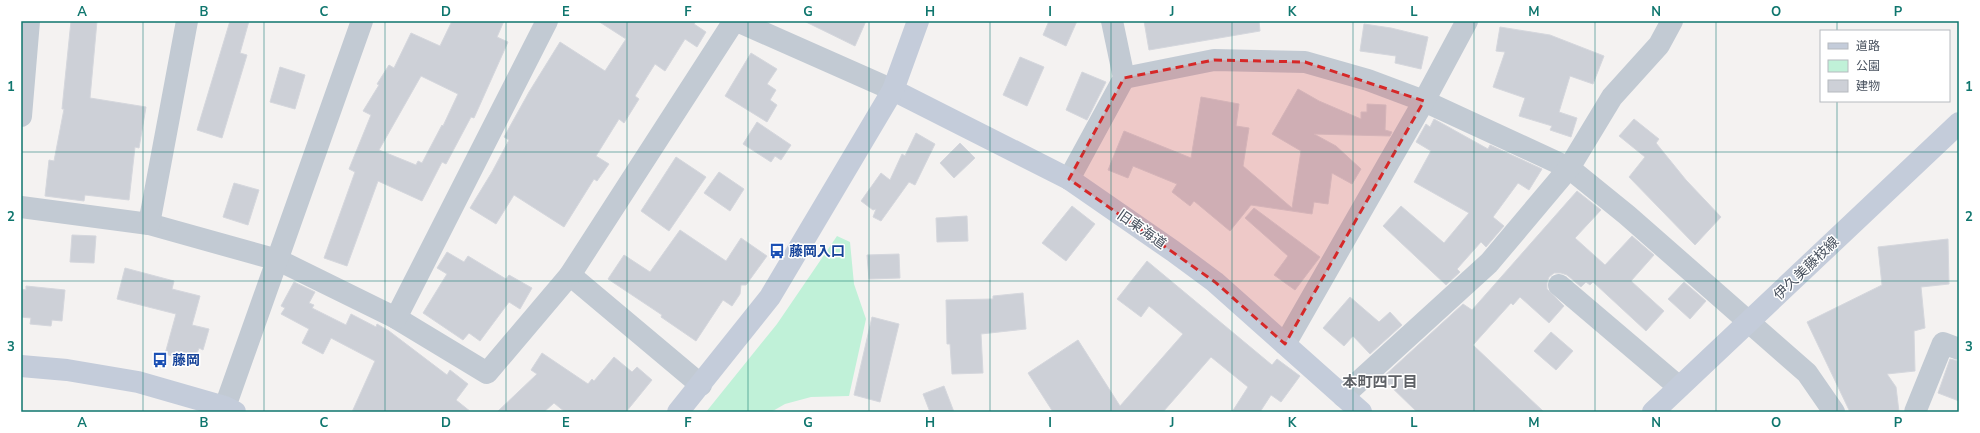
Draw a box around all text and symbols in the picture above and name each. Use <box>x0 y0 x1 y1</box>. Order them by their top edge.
text: A <box>77 3 87 21</box>
text: B <box>200 3 209 21</box>
text: C <box>320 3 329 21</box>
text: D <box>441 3 451 21</box>
text: E <box>562 3 570 21</box>
text: F <box>684 3 692 21</box>
text: G <box>803 3 813 21</box>
text: H <box>925 3 935 21</box>
text: I <box>1048 3 1052 21</box>
text: J <box>1169 3 1174 21</box>
text: K <box>1288 3 1297 21</box>
text: L <box>1410 3 1418 21</box>
text: M <box>1528 3 1540 21</box>
text: N <box>1651 3 1661 21</box>
text: O <box>1771 3 1781 21</box>
text: P <box>1894 3 1903 21</box>
legend <box>1820 30 1950 102</box>
text: 道路 <box>1856 38 1880 54</box>
text: 公園 <box>1856 58 1880 74</box>
text: 1 <box>7 78 15 96</box>
text: 建物 <box>1856 78 1880 94</box>
text: 1 <box>1965 78 1973 96</box>
street label: 旧東海道 <box>1113 206 1170 253</box>
text: 2 <box>7 208 15 226</box>
text: 2 <box>1965 208 1973 226</box>
street label: 伊久美藤枝線 <box>1770 232 1843 304</box>
bus stop icon: 藤岡入口 <box>768 242 786 260</box>
place label: 藤岡入口 <box>789 242 845 261</box>
text: 3 <box>7 338 15 356</box>
text: 3 <box>1965 338 1973 356</box>
bus stop icon: 藤岡 <box>151 351 169 369</box>
place label: 藤岡 <box>172 351 200 370</box>
district label: 本町四丁目 <box>1342 372 1418 392</box>
text: A <box>77 414 87 432</box>
text: B <box>200 414 209 432</box>
text: C <box>320 414 329 432</box>
text: D <box>441 414 451 432</box>
text: E <box>562 414 570 432</box>
text: F <box>684 414 692 432</box>
text: G <box>803 414 813 432</box>
text: H <box>925 414 935 432</box>
text: I <box>1048 414 1052 432</box>
text: J <box>1169 414 1174 432</box>
text: K <box>1288 414 1297 432</box>
text: L <box>1410 414 1418 432</box>
text: M <box>1528 414 1540 432</box>
text: N <box>1651 414 1661 432</box>
text: O <box>1771 414 1781 432</box>
text: P <box>1894 414 1903 432</box>

